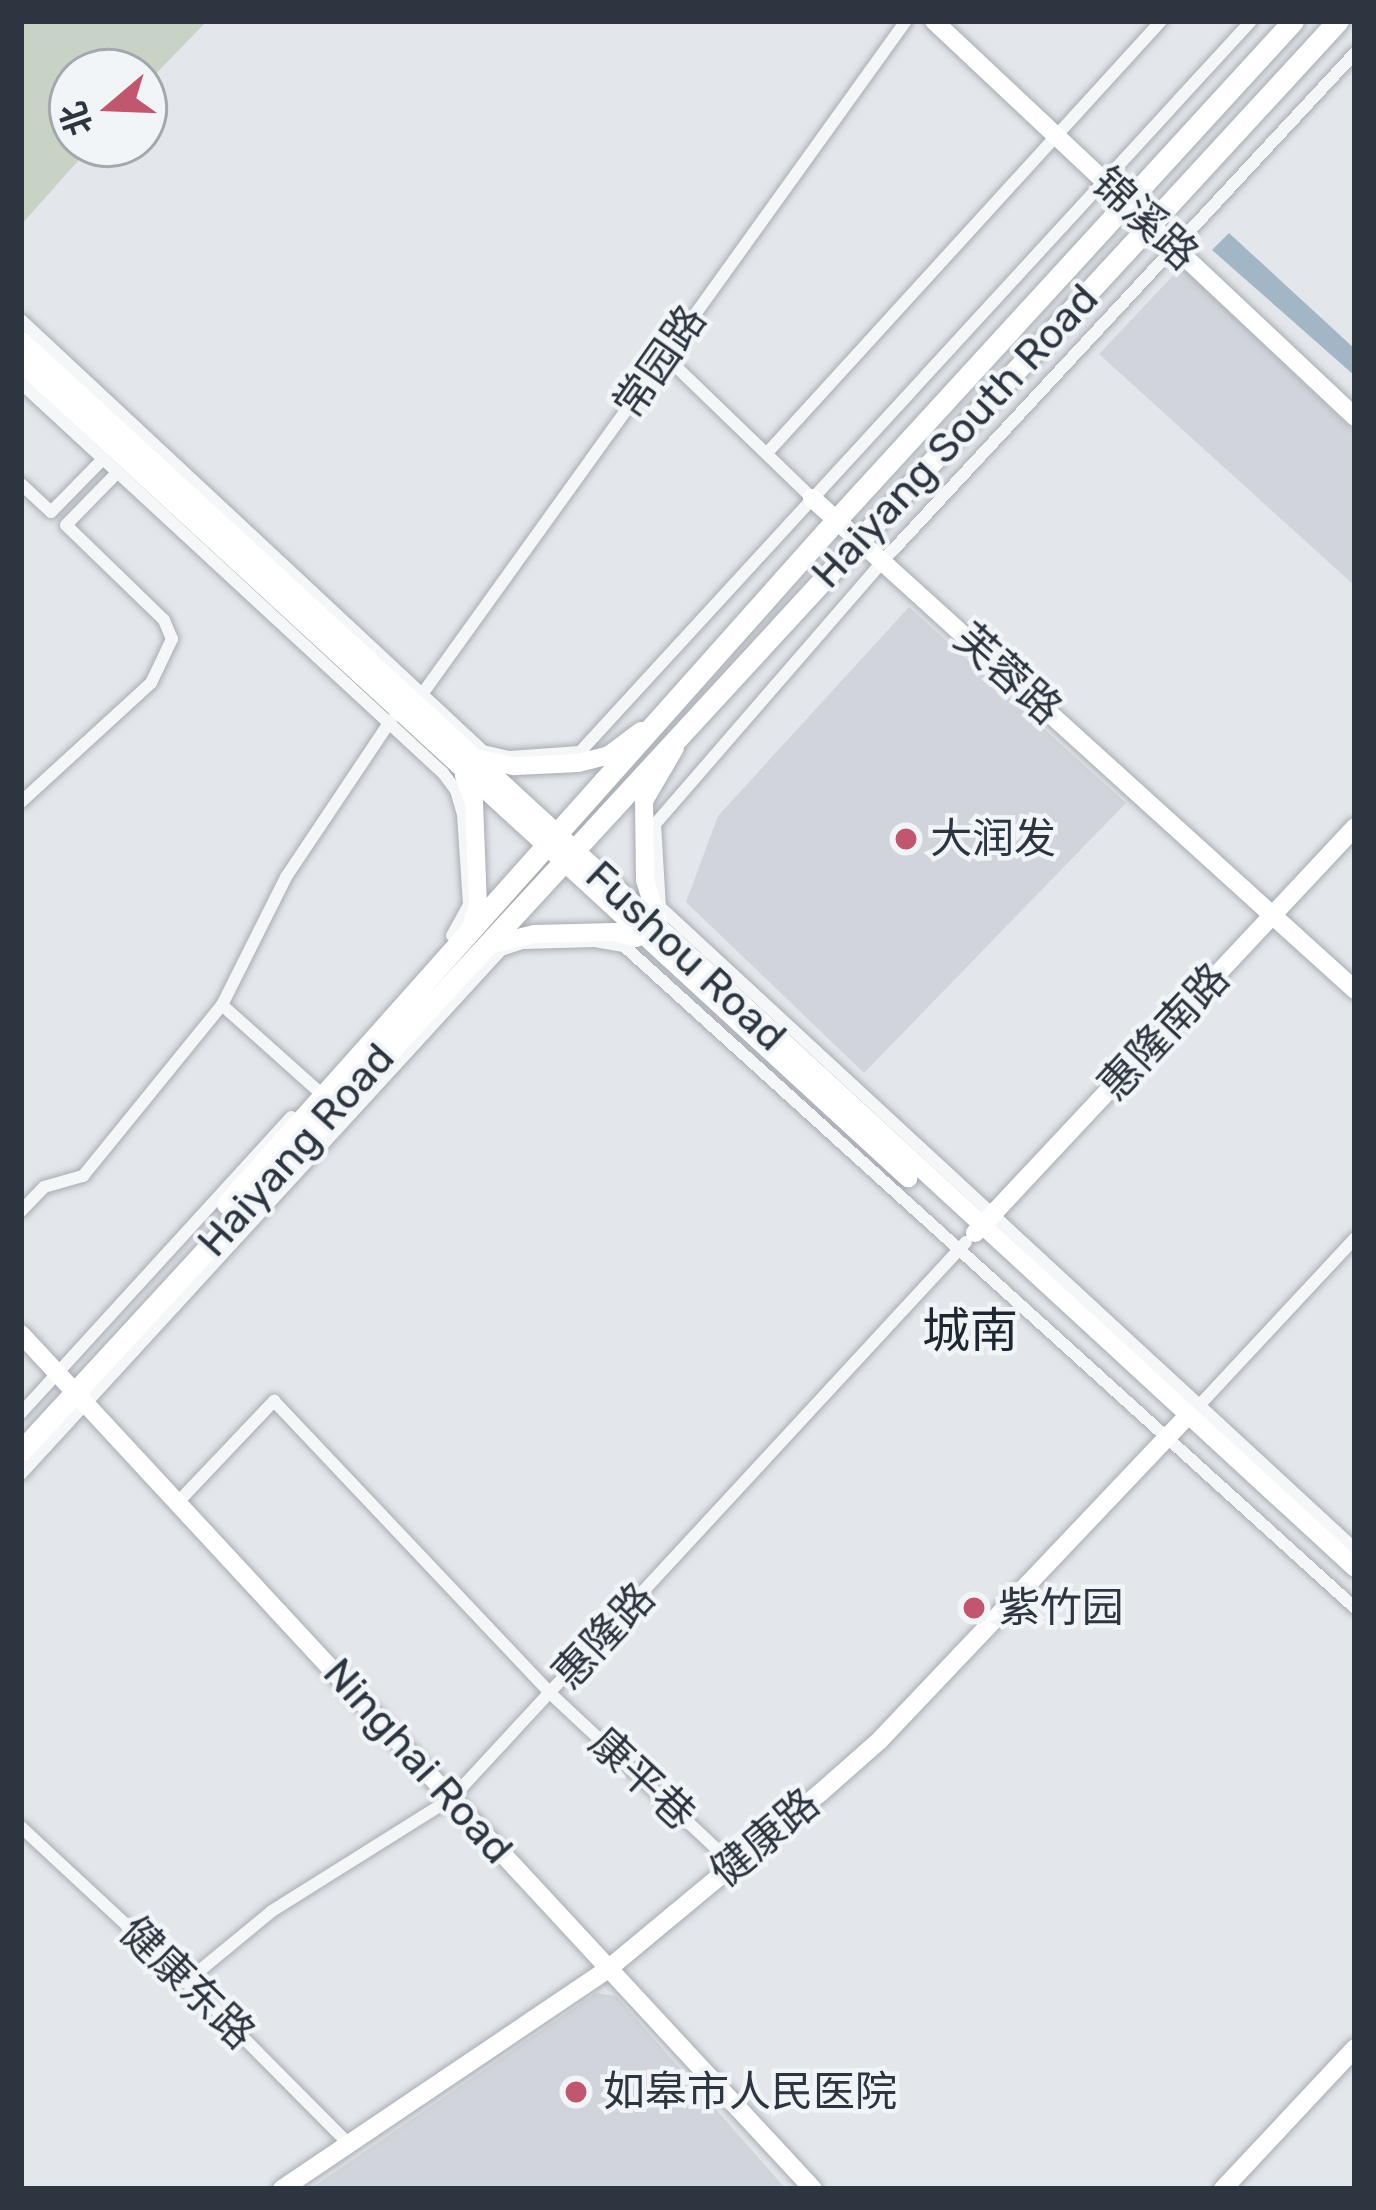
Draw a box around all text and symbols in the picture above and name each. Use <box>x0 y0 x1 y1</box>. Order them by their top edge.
north arrow <box>48 48 168 168</box>
text: 北 <box>53 97 100 141</box>
street label: 锦溪路 <box>1082 158 1208 280</box>
street label: Haiyang South Road <box>801 274 1109 598</box>
street label: 常园路 <box>603 296 717 428</box>
street label: 芙蓉路 <box>944 613 1072 735</box>
place label: 大润发 <box>930 814 1056 864</box>
marker: 大润发 <box>893 826 919 852</box>
street label: Fushou Road <box>575 850 797 1062</box>
street label: 惠隆南路 <box>1088 953 1240 1111</box>
street label: Haiyang Road <box>187 1033 405 1267</box>
district label: 城南 <box>922 1302 1018 1360</box>
street label: 惠隆路 <box>543 1573 665 1699</box>
place label: 紫竹园 <box>998 1583 1124 1633</box>
marker: 紫竹园 <box>961 1595 987 1621</box>
street label: Ninghai Road <box>313 1648 523 1874</box>
street label: 康平巷 <box>579 1718 705 1840</box>
street label: 健康路 <box>701 1778 829 1898</box>
street label: 健康东路 <box>109 1907 265 2059</box>
place label: 如皋市人民医院 <box>603 2067 897 2117</box>
marker: 如皋市人民医院 <box>560 2076 592 2108</box>

